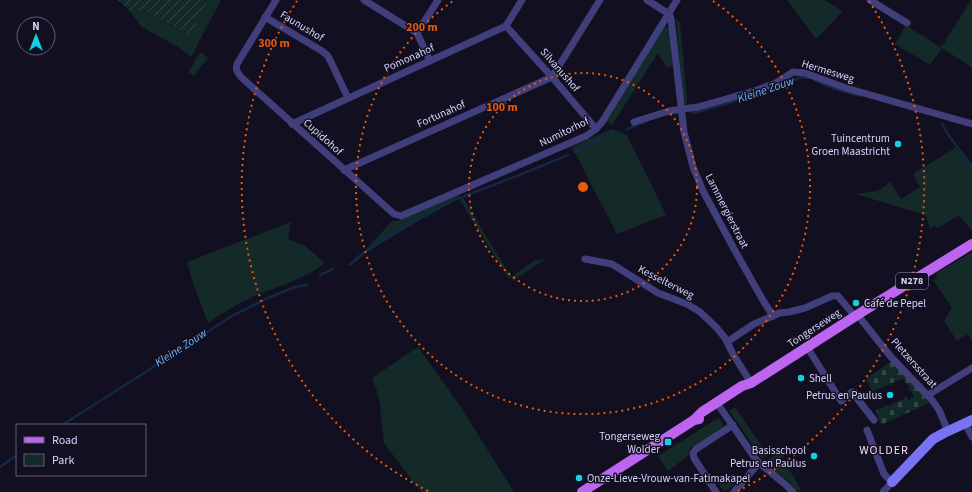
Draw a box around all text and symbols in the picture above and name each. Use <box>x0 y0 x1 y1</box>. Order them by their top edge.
street label: Faunushof <box>277 7 327 45</box>
north arrow <box>16 16 56 56</box>
text: N <box>32 19 40 34</box>
text: 200 m <box>406 19 438 36</box>
text: 300 m <box>258 35 290 52</box>
street label: Pomonahof <box>381 40 437 76</box>
street label: Silvanushof <box>537 45 584 96</box>
street label: Hermesweg <box>800 56 857 86</box>
water label: Kleine Zouw <box>735 72 797 108</box>
street label: Fortunahof <box>414 96 468 131</box>
text: 100 m <box>486 99 518 116</box>
street label: Numitorhof <box>537 113 592 150</box>
street label: Cupidohof <box>300 115 346 159</box>
place label: Tuincentrum Groen Maastricht <box>811 131 890 159</box>
marker: Tuincentrum Groen Maastricht <box>893 139 903 149</box>
street label: Lammergierstraat <box>702 171 752 251</box>
centre of rings <box>576 180 590 194</box>
street label: Kesselterweg <box>635 261 697 303</box>
road number: N278 <box>896 273 928 289</box>
place label: Café de Pepel <box>864 296 926 311</box>
marker: Café de Pepel <box>851 298 861 308</box>
street label: Tongerseweg <box>784 305 844 351</box>
water label: Kleine Zouw <box>151 324 211 371</box>
street label: Pletzersstraat <box>887 335 941 392</box>
place label: Shell <box>809 371 832 386</box>
marker: Shell <box>796 373 806 383</box>
place label: Petrus en Paulus <box>806 388 882 403</box>
marker: Petrus en Paulus <box>885 390 895 400</box>
legend <box>16 424 146 476</box>
place label: Tongerseweg Wolder <box>599 429 660 457</box>
text: Road <box>52 432 78 449</box>
marker: Tongerseweg Wolder <box>663 437 673 447</box>
district label: WOLDER <box>859 442 909 459</box>
place label: Basisschool Petrus en Paulus <box>730 443 806 471</box>
marker: Basisschool Petrus en Paulus <box>809 451 819 461</box>
text: Park <box>52 452 74 469</box>
place label: Onze-Lieve-Vrouw-van-Fatimakapel <box>587 471 751 486</box>
marker: Onze-Lieve-Vrouw-van-Fatimakapel <box>574 473 584 483</box>

